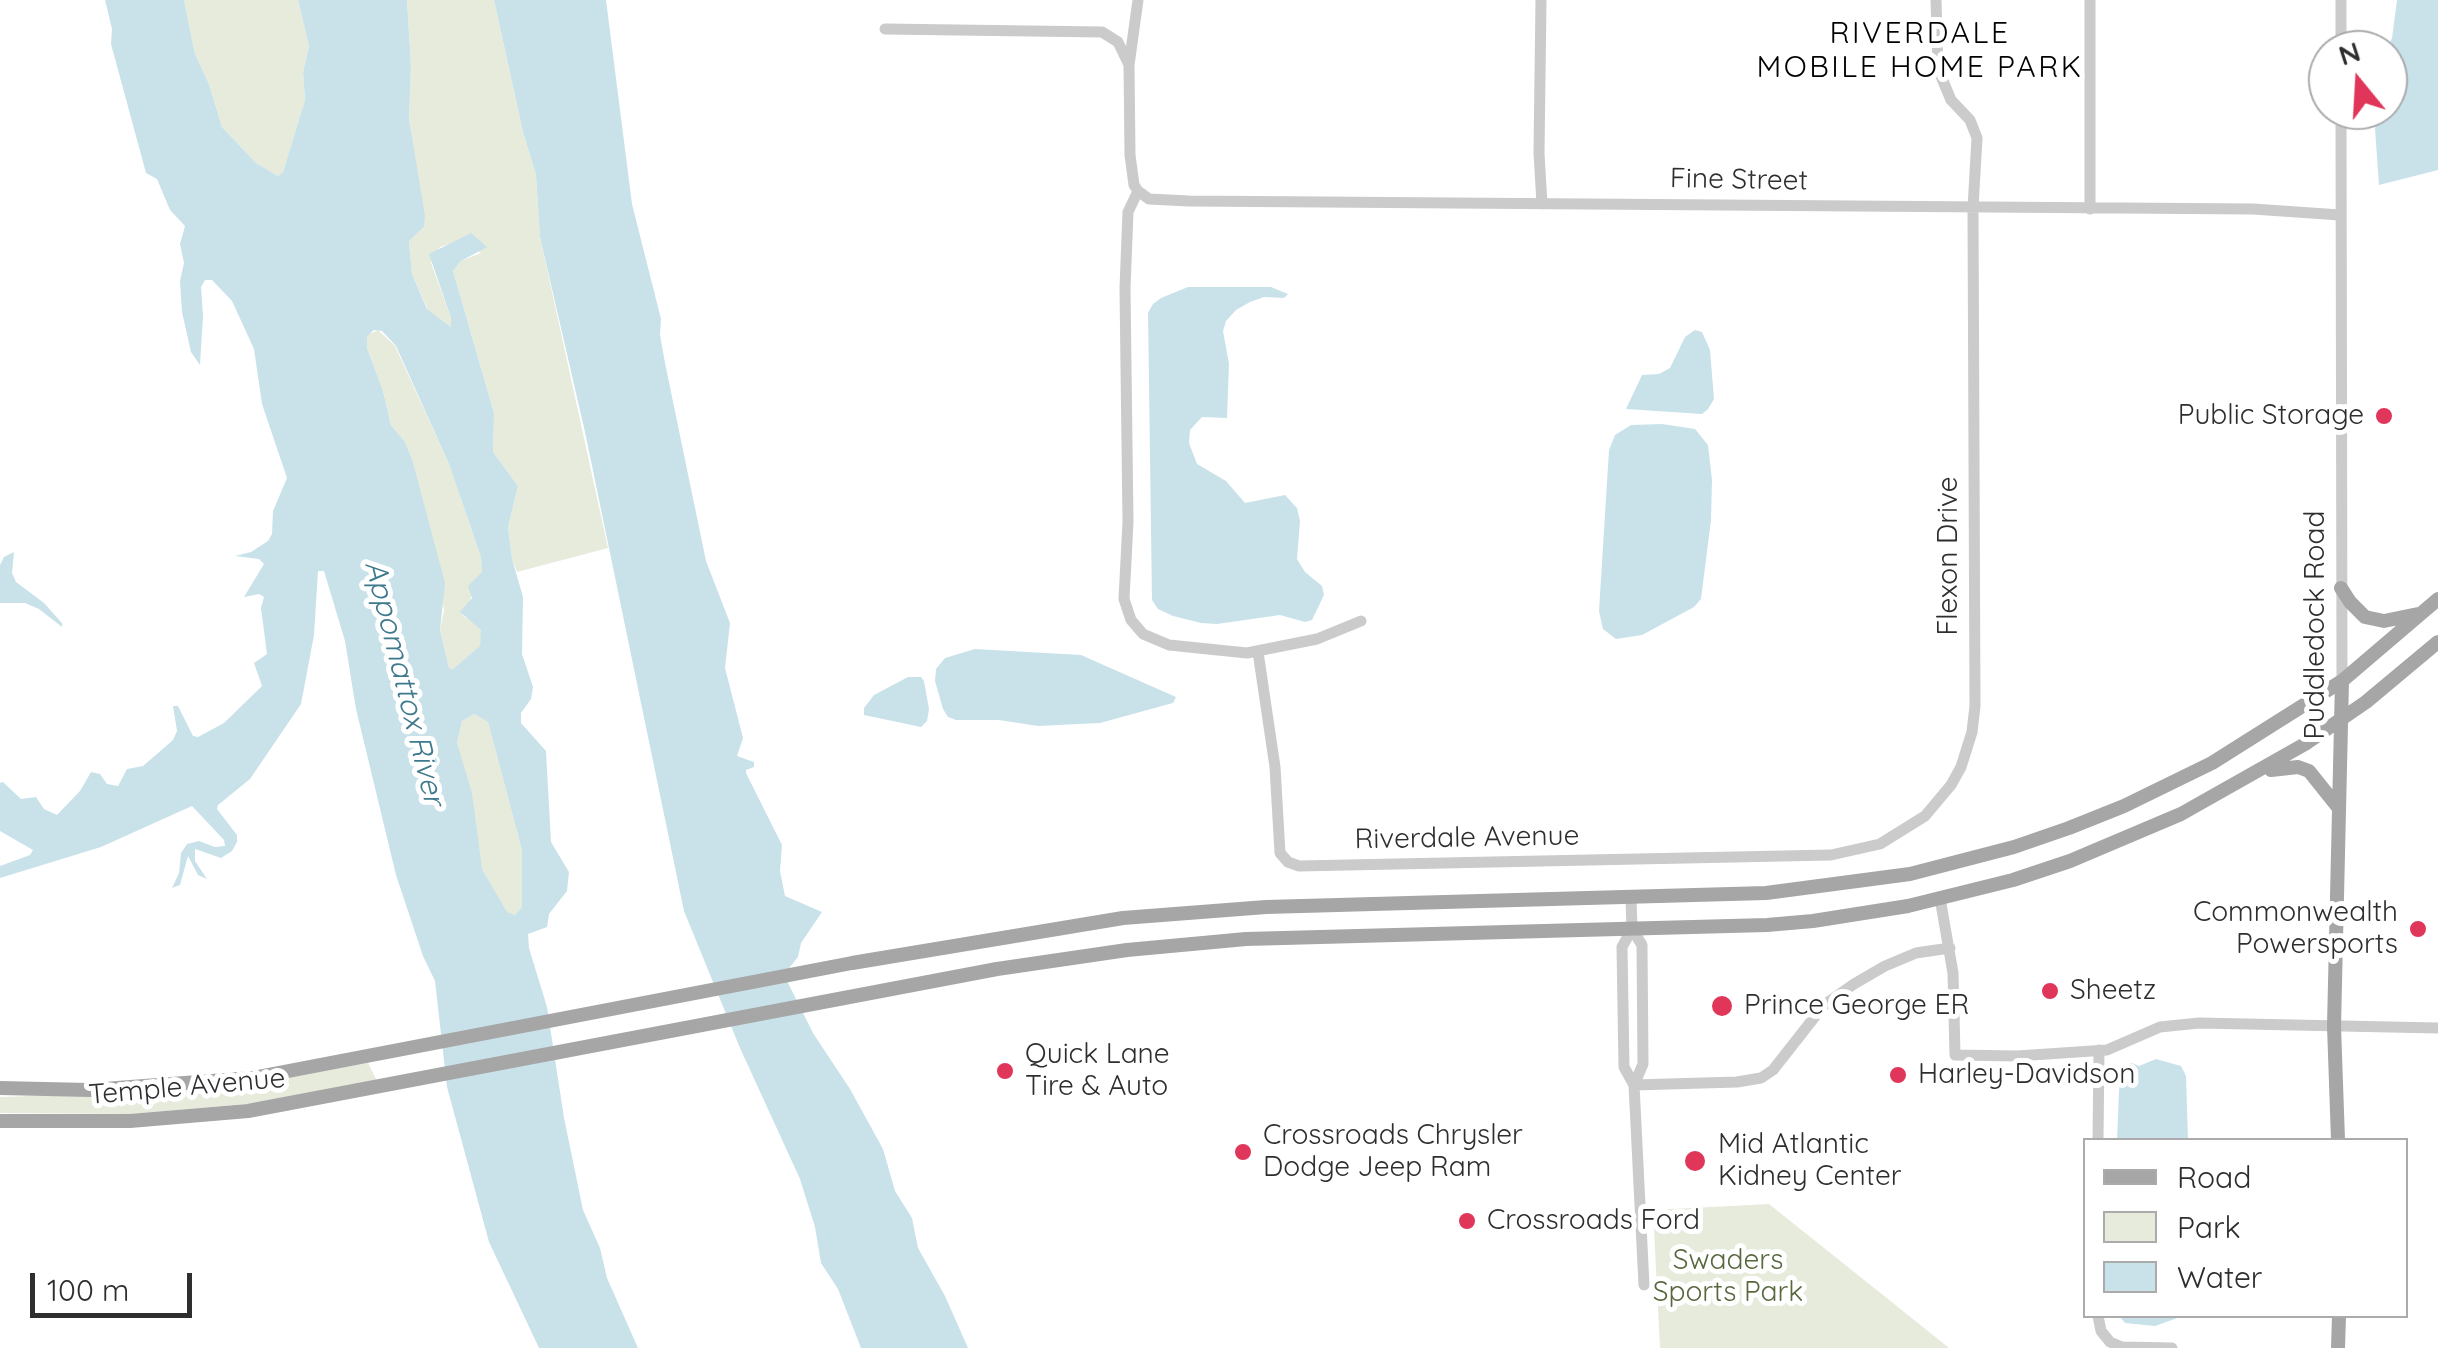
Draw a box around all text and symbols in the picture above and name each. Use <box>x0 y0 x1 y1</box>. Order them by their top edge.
district label: RIVERDALE MOBILE HOME PARK <box>1756 16 2084 86</box>
north arrow <box>2308 30 2408 130</box>
text: N <box>2334 33 2364 73</box>
street label: Fine Street <box>1670 162 1808 198</box>
place label: Public Storage <box>2178 399 2364 433</box>
marker: Public Storage <box>2373 405 2395 427</box>
street label: Flexon Drive <box>1932 477 1966 635</box>
street label: Puddledock Road <box>2299 511 2333 739</box>
water label: Appomattox River <box>356 557 452 809</box>
street label: Riverdale Avenue <box>1354 819 1580 857</box>
place label: Commonwealth Powersports <box>2193 896 2398 962</box>
marker: Commonwealth Powersports <box>2407 918 2429 940</box>
place label: Sheetz <box>2070 974 2156 1008</box>
marker: Sheetz <box>2039 980 2061 1002</box>
place label: Prince George ER <box>1744 989 1969 1023</box>
marker: Prince George ER <box>1709 993 1735 1019</box>
place label: Quick Lane Tire & Auto <box>1025 1038 1170 1104</box>
place label: Harley-Davidson <box>1918 1058 2135 1092</box>
marker: Quick Lane Tire & Auto <box>994 1060 1016 1082</box>
street label: Temple Avenue <box>87 1062 287 1112</box>
marker: Harley-Davidson <box>1887 1064 1909 1086</box>
place label: Crossroads Chrysler Dodge Jeep Ram <box>1263 1119 1523 1185</box>
place label: Mid Atlantic Kidney Center <box>1718 1128 1902 1194</box>
legend <box>2083 1138 2408 1318</box>
marker: Crossroads Chrysler Dodge Jeep Ram <box>1232 1141 1254 1163</box>
marker: Mid Atlantic Kidney Center <box>1682 1148 1708 1174</box>
text: Road <box>2177 1158 2251 1196</box>
place label: Crossroads Ford <box>1487 1204 1700 1238</box>
text: Park <box>2177 1208 2241 1246</box>
marker: Crossroads Ford <box>1456 1210 1478 1232</box>
park label: Swaders Sports Park <box>1653 1244 1803 1310</box>
scale bar <box>35 1253 198 1315</box>
text: Water <box>2177 1258 2262 1296</box>
text: 100 m <box>47 1271 129 1309</box>

